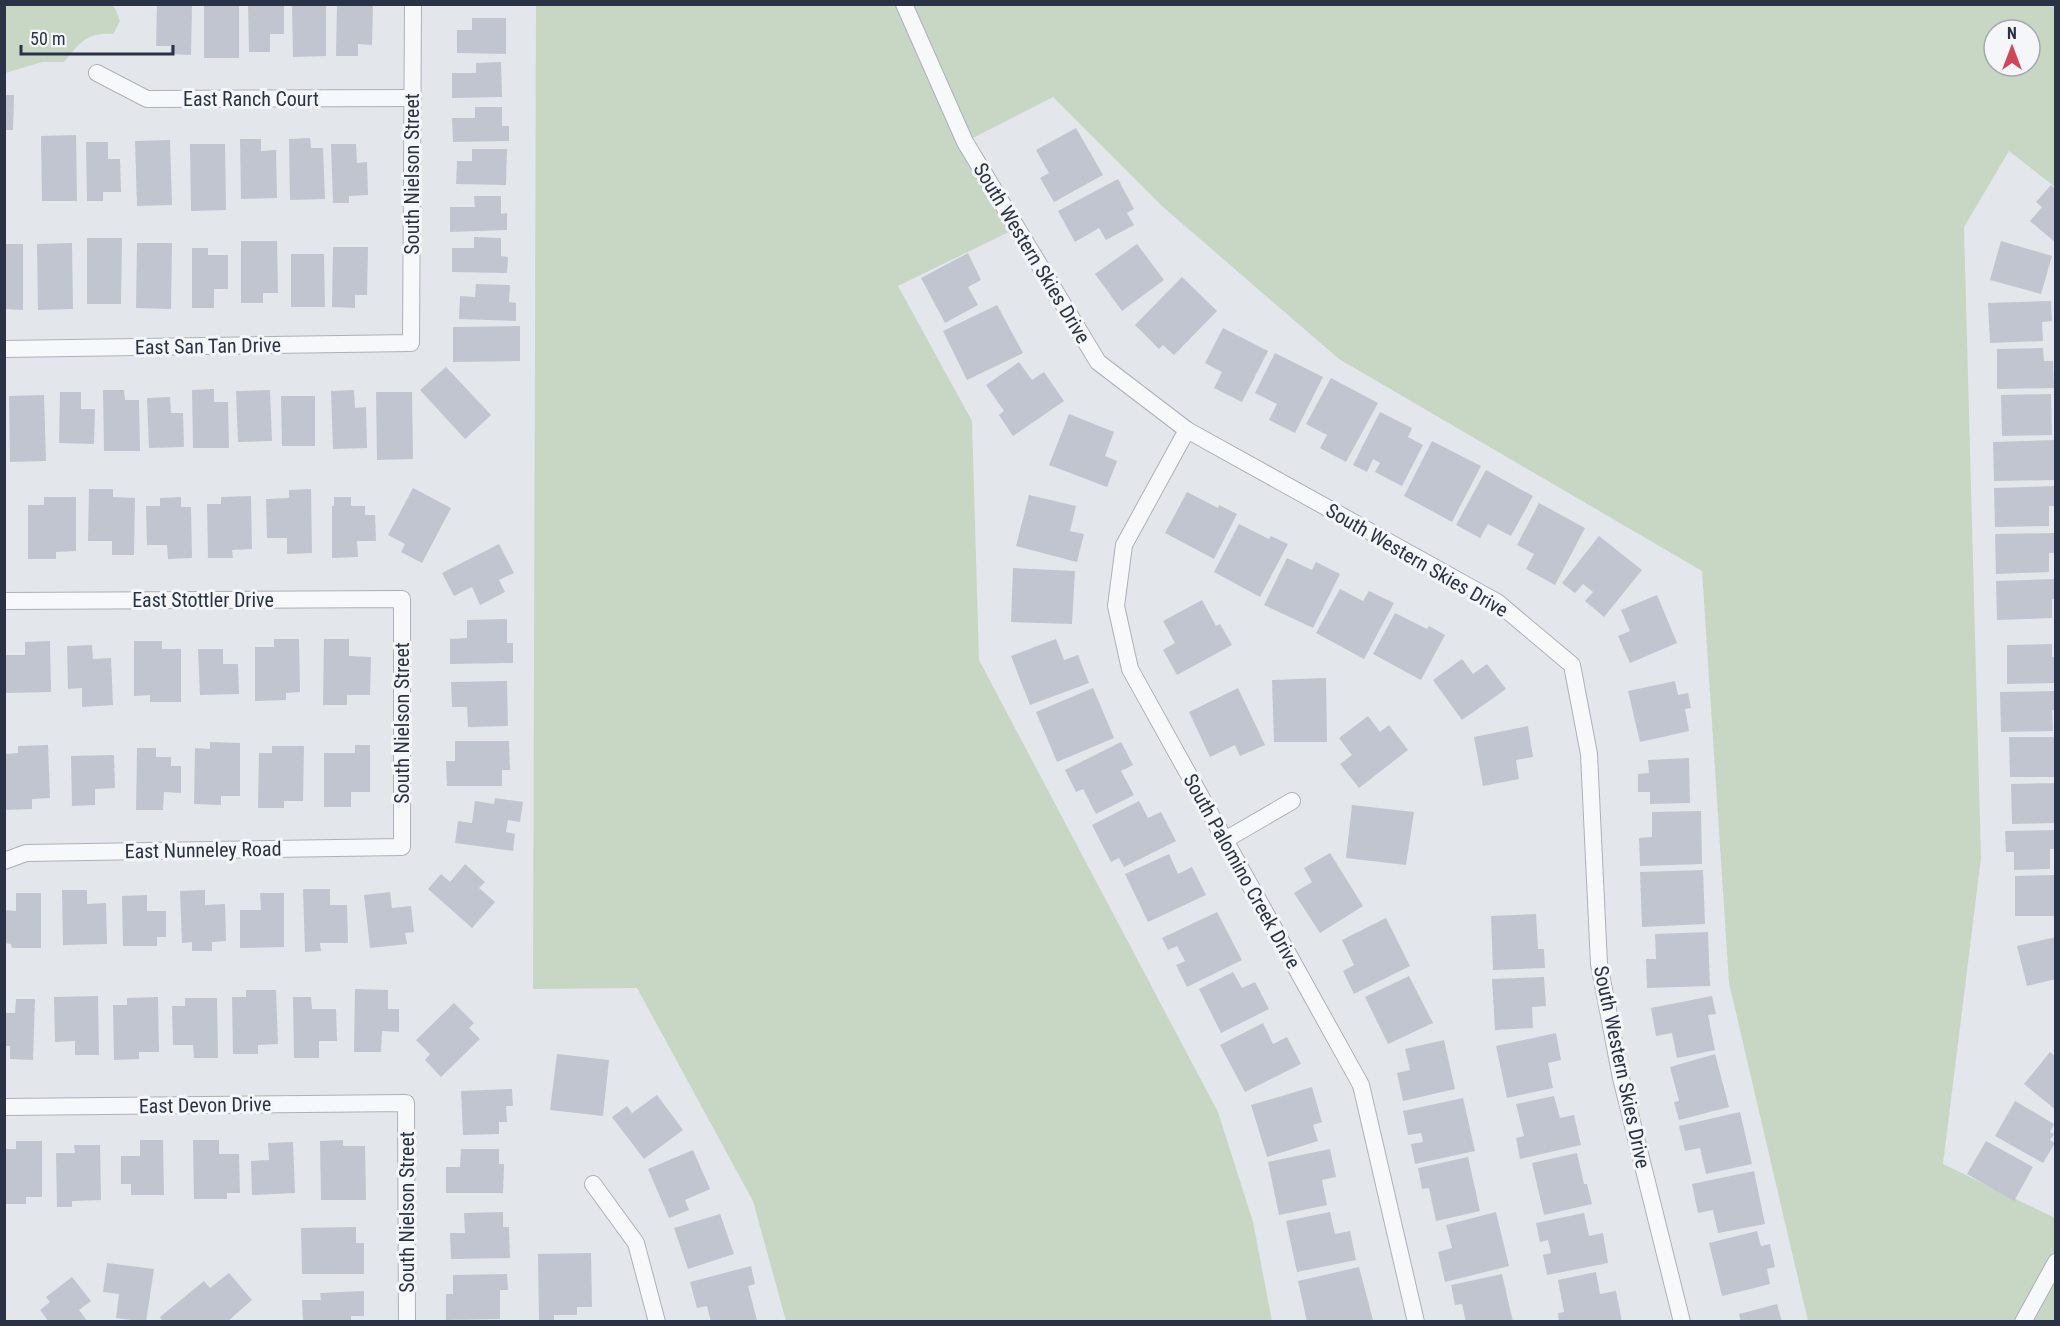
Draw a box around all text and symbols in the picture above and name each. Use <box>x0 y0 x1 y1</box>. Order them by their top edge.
scale bar <box>21 18 172 56</box>
north arrow <box>1982 18 2042 78</box>
text: N <box>2007 24 2017 43</box>
text: 50 m <box>30 28 65 49</box>
street label: East Ranch Court <box>183 87 319 111</box>
street label: South Nielson Street <box>400 93 424 255</box>
street label: South Western Skies Drive <box>969 158 1095 348</box>
street label: East San Tan Drive <box>135 333 281 359</box>
street label: South Western Skies Drive <box>1322 498 1512 622</box>
street label: East Stottler Drive <box>132 588 274 612</box>
street label: South Nielson Street <box>390 642 414 804</box>
street label: South Palomino Creek Drive <box>1178 769 1306 973</box>
street label: East Nunneley Road <box>124 837 282 863</box>
street label: South Western Skies Drive <box>1589 964 1655 1170</box>
street label: East Devon Drive <box>139 1092 271 1118</box>
street label: South Nielson Street <box>395 1131 419 1293</box>

